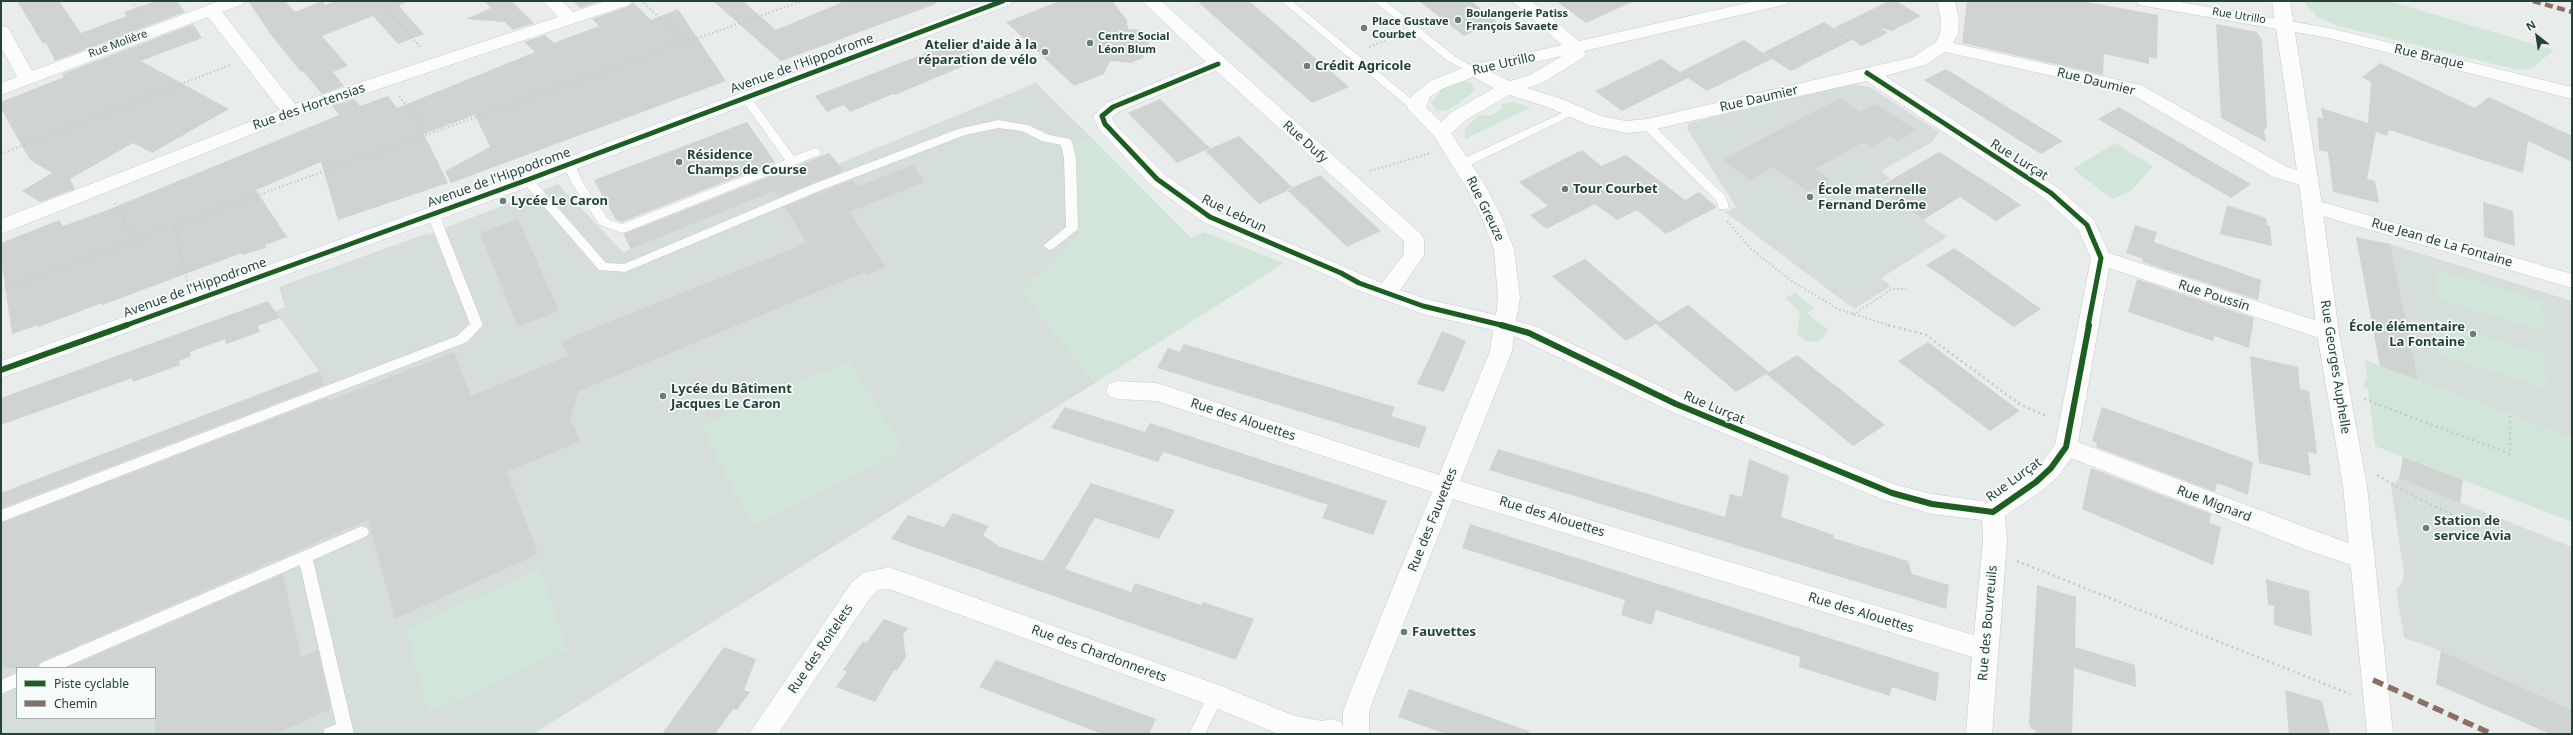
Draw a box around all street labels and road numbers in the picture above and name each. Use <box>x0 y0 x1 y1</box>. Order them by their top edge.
street label: Rue Utrillo <box>2211 5 2267 27</box>
street label: Rue Molière <box>87 27 149 61</box>
street label: Avenue de l'Hippodrome <box>728 31 876 97</box>
street label: Rue Braque <box>2393 41 2465 73</box>
street label: Rue Utrillo <box>1471 49 1537 79</box>
street label: Rue Daumier <box>2055 65 2137 99</box>
street label: Rue des Hortensias <box>251 80 367 134</box>
street label: Rue Daumier <box>1718 82 1800 116</box>
street label: Rue Dufy <box>1279 118 1331 166</box>
street label: Rue Lurçat <box>1987 136 2051 184</box>
street label: Avenue de l'Hippodrome <box>425 145 573 211</box>
street label: Rue Greuze <box>1463 174 1507 244</box>
street label: Rue Lebrun <box>1199 192 1269 236</box>
street label: Rue Jean de La Fontaine <box>2370 215 2514 271</box>
street label: Avenue de l'Hippodrome <box>121 255 269 321</box>
street label: Rue Poussin <box>2176 277 2252 315</box>
street label: Rue Georges Auphelle <box>2317 299 2353 435</box>
street label: Rue Lurçat <box>1681 388 1747 428</box>
street label: Rue des Alouettes <box>1188 396 1298 444</box>
street label: Rue Lurçat <box>1983 455 2045 505</box>
street label: Rue des Fauvettes <box>1405 466 1461 574</box>
street label: Rue Mignard <box>2175 483 2253 525</box>
street label: Rue des Alouettes <box>1497 494 1607 540</box>
street label: Rue des Bouvreuils <box>1975 564 2001 682</box>
street label: Rue des Alouettes <box>1806 590 1916 636</box>
street label: Rue des Roitelets <box>785 601 857 697</box>
street label: Rue des Chardonnerets <box>1029 622 1169 686</box>

